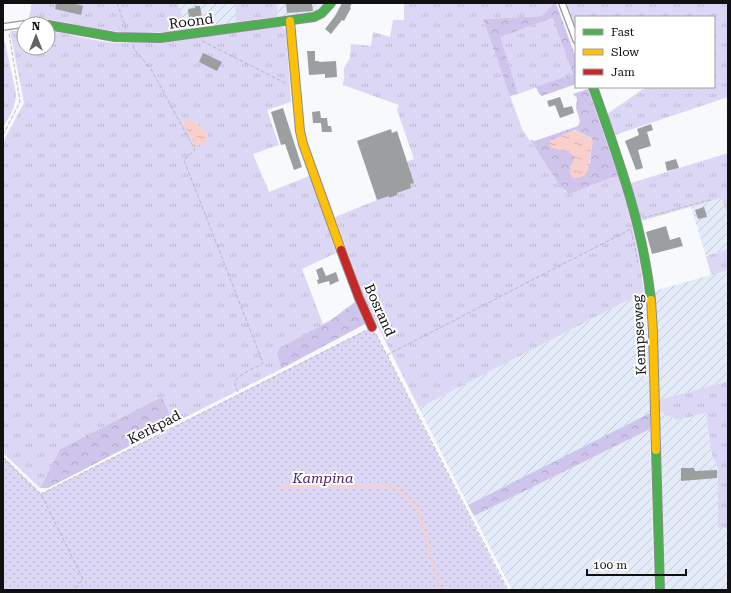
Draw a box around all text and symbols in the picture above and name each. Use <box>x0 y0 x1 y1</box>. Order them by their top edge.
street label: Roond <box>168 10 214 32</box>
north arrow <box>16 16 56 56</box>
legend <box>575 16 715 88</box>
text: N <box>32 20 41 33</box>
text: Fast <box>611 25 635 39</box>
text: Slow <box>611 45 639 59</box>
text: Jam <box>611 65 635 79</box>
street label: Bosrand <box>361 281 399 339</box>
street label: Kempseweg <box>629 294 649 376</box>
street label: Kerkpad <box>125 407 183 447</box>
park label: Kampina <box>292 470 353 486</box>
scale bar <box>587 551 686 577</box>
text: 100 m <box>593 558 627 572</box>

